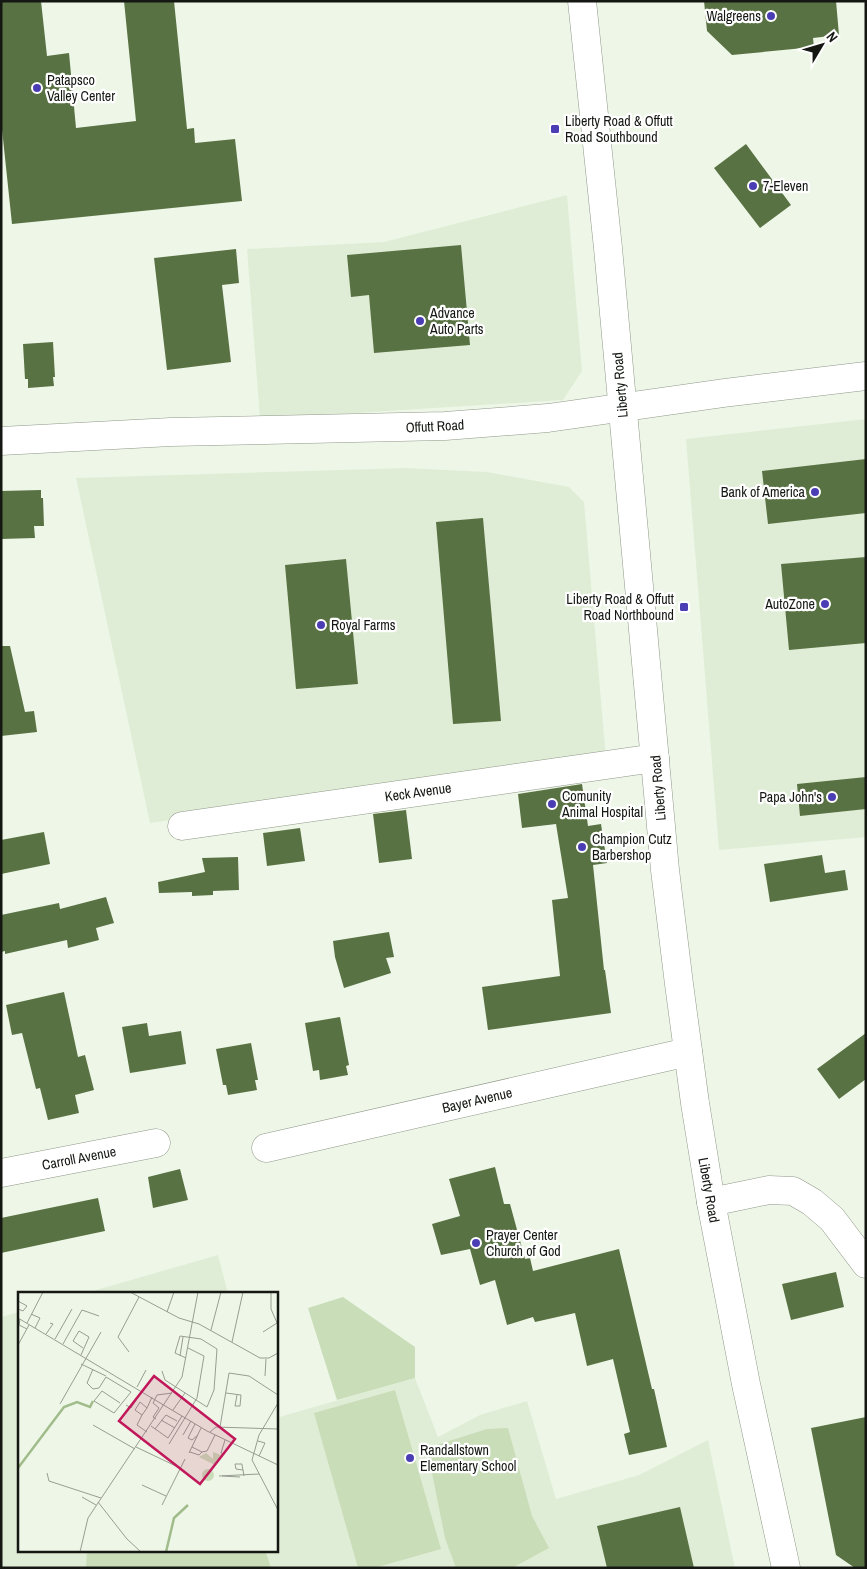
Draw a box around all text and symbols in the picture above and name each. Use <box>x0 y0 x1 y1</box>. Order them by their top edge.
place label: Walgreens <box>707 7 761 25</box>
marker: Walgreens <box>765 10 777 22</box>
north arrow <box>797 20 847 70</box>
text: N <box>823 28 842 46</box>
place label: Patapsco Valley Center <box>47 71 115 105</box>
marker: Patapsco Valley Center <box>31 82 43 94</box>
place label: Liberty Road & Offutt Road Southbound <box>565 112 673 146</box>
marker: Liberty Road & Offutt Road Southbound <box>549 123 561 135</box>
place label: 7-Eleven <box>763 177 808 195</box>
marker: 7-Eleven <box>747 180 759 192</box>
place label: Advance Auto Parts <box>429 304 484 338</box>
marker: Advance Auto Parts <box>414 315 426 327</box>
street label: Liberty Road <box>608 351 632 419</box>
street label: Offutt Road <box>405 415 465 437</box>
place label: Bank of America <box>721 483 806 501</box>
marker: Bank of America <box>809 486 821 498</box>
place label: Liberty Road & Offutt Road Northbound <box>566 590 674 624</box>
place label: AutoZone <box>764 595 815 613</box>
marker: AutoZone <box>819 598 831 610</box>
marker: Liberty Road & Offutt Road Northbound <box>678 601 690 613</box>
place label: Royal Farms <box>331 616 396 634</box>
marker: Royal Farms <box>315 619 327 631</box>
street label: Liberty Road <box>646 754 670 822</box>
street label: Keck Avenue <box>384 778 452 806</box>
place label: Comunity Animal Hospital <box>561 787 643 821</box>
place label: Papa John's <box>759 788 822 806</box>
marker: Papa John's <box>826 791 838 803</box>
marker: Comunity Animal Hospital <box>546 798 558 810</box>
place label: Champion Cutz Barbershop <box>592 830 672 864</box>
marker: Champion Cutz Barbershop <box>576 841 588 853</box>
street label: Bayer Avenue <box>440 1083 514 1117</box>
street label: Carroll Avenue <box>40 1142 118 1174</box>
street label: Liberty Road <box>694 1156 724 1224</box>
place label: Prayer Center Church of God <box>486 1226 561 1260</box>
marker: Prayer Center Church of God <box>470 1237 482 1249</box>
inset map <box>18 1292 278 1552</box>
place label: Randallstown Elementary School <box>420 1441 516 1475</box>
marker: Randallstown Elementary School <box>404 1452 416 1464</box>

